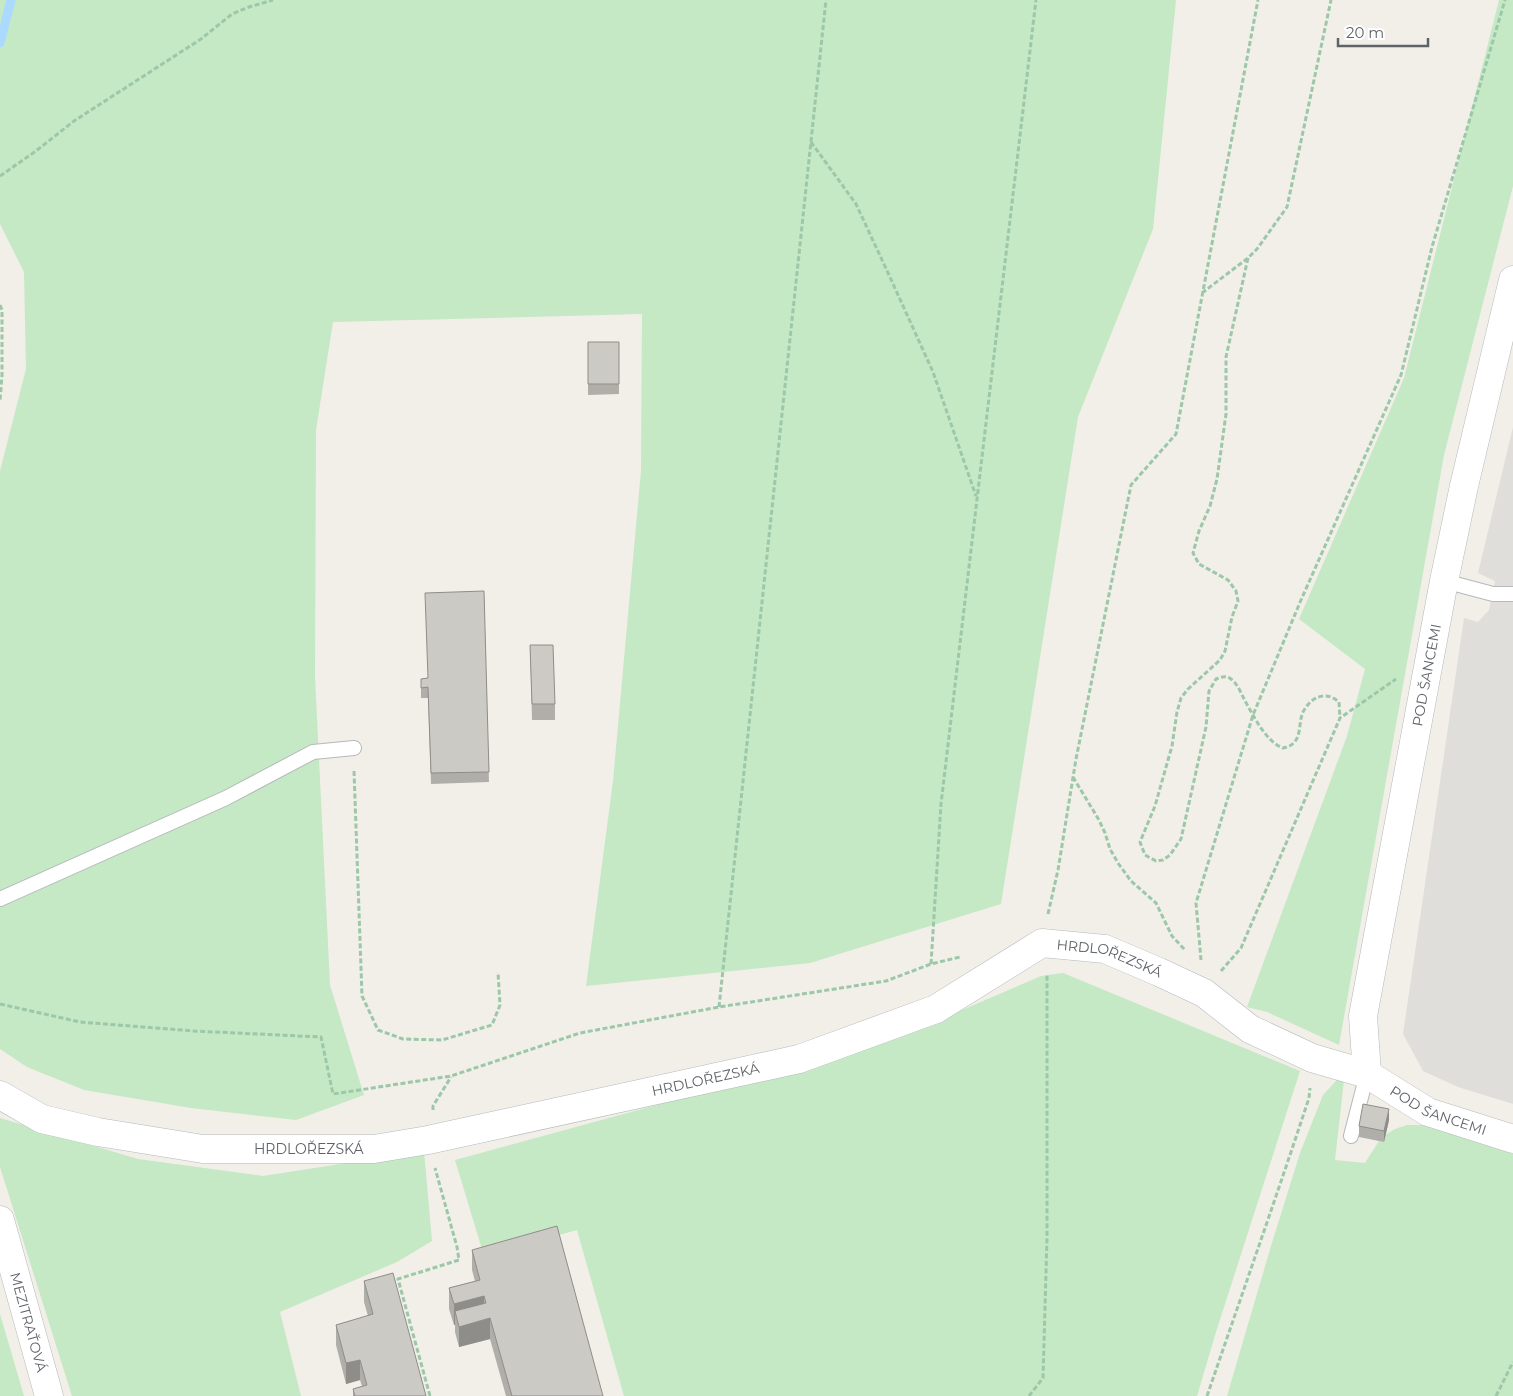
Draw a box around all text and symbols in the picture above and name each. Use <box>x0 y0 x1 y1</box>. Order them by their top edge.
scale bar <box>1338 15 1428 47</box>
text: 20 m <box>1346 23 1384 42</box>
street label: POD ŠANCEMI <box>1408 622 1445 728</box>
street label: HRDLOŘEZSKÁ <box>1056 935 1166 982</box>
street label: HRDLOŘEZSKÁ <box>650 1059 762 1100</box>
street label: POD ŠANCEMI <box>1387 1082 1489 1139</box>
street label: HRDLOŘEZSKÁ <box>254 1140 365 1158</box>
street label: MEZITRAŤOVÁ <box>6 1270 51 1375</box>

